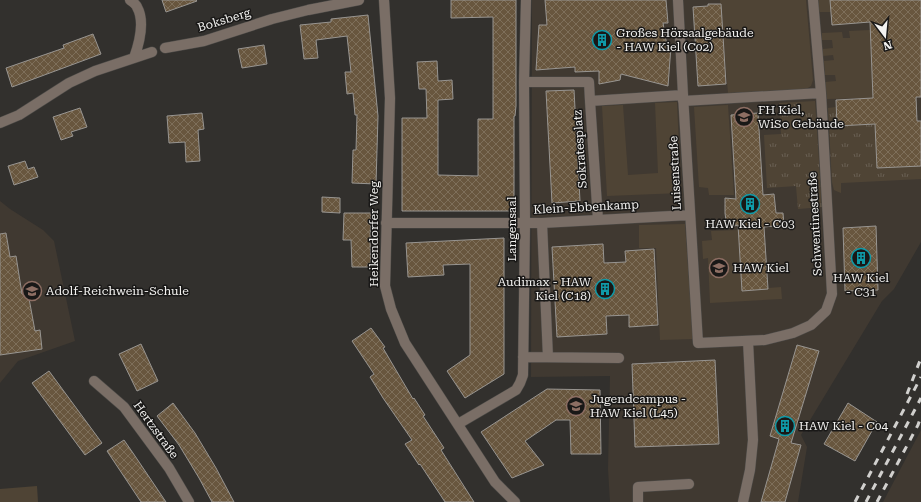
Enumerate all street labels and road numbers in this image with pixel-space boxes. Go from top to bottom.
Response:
street label: Boksberg [196,5,252,35]
street label: Sokratesplatz [570,109,590,189]
street label: Luisenstraße [666,135,684,210]
street label: Schwentinestraße [805,171,825,276]
street label: Heikendorfer Weg [367,181,381,287]
street label: Langensaal [505,196,519,261]
street label: Klein-Ebbenkamp [533,197,639,217]
street label: Hertzstraße [130,399,182,462]

